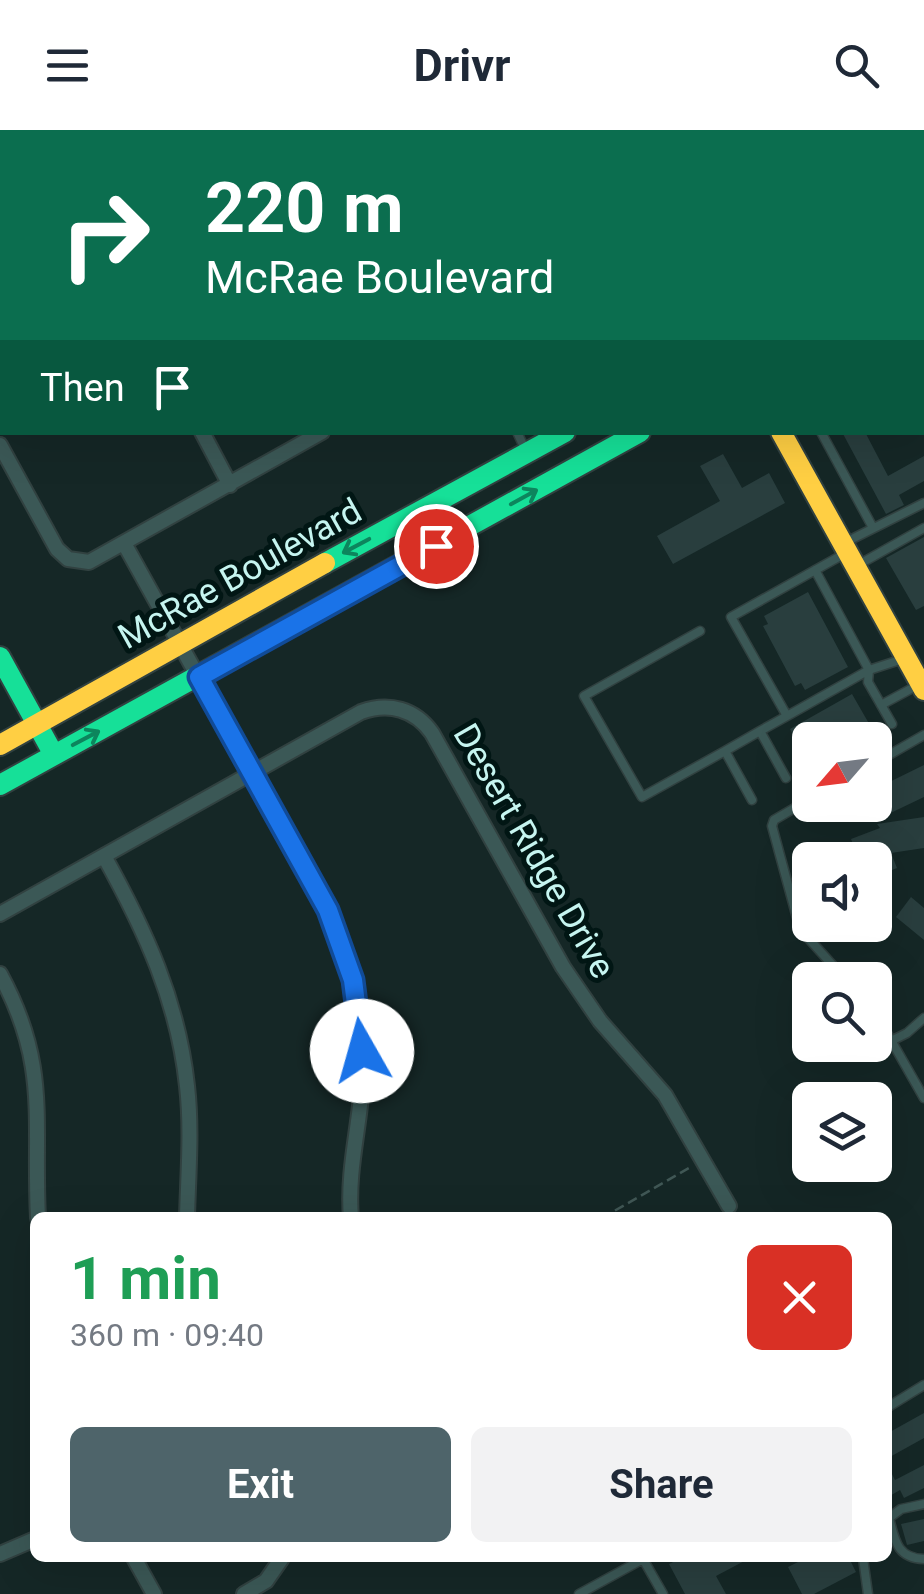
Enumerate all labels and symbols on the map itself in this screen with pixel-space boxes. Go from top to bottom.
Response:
one-way arrow [508,487,538,507]
street label: McRae Boulevard [111,490,369,658]
pin [394,504,479,589]
one-way arrow [342,536,371,556]
street label: Desert Ridge Drive [445,717,623,985]
north arrow [792,722,892,822]
one-way arrow [70,728,100,748]
position arrow [310,999,414,1103]

